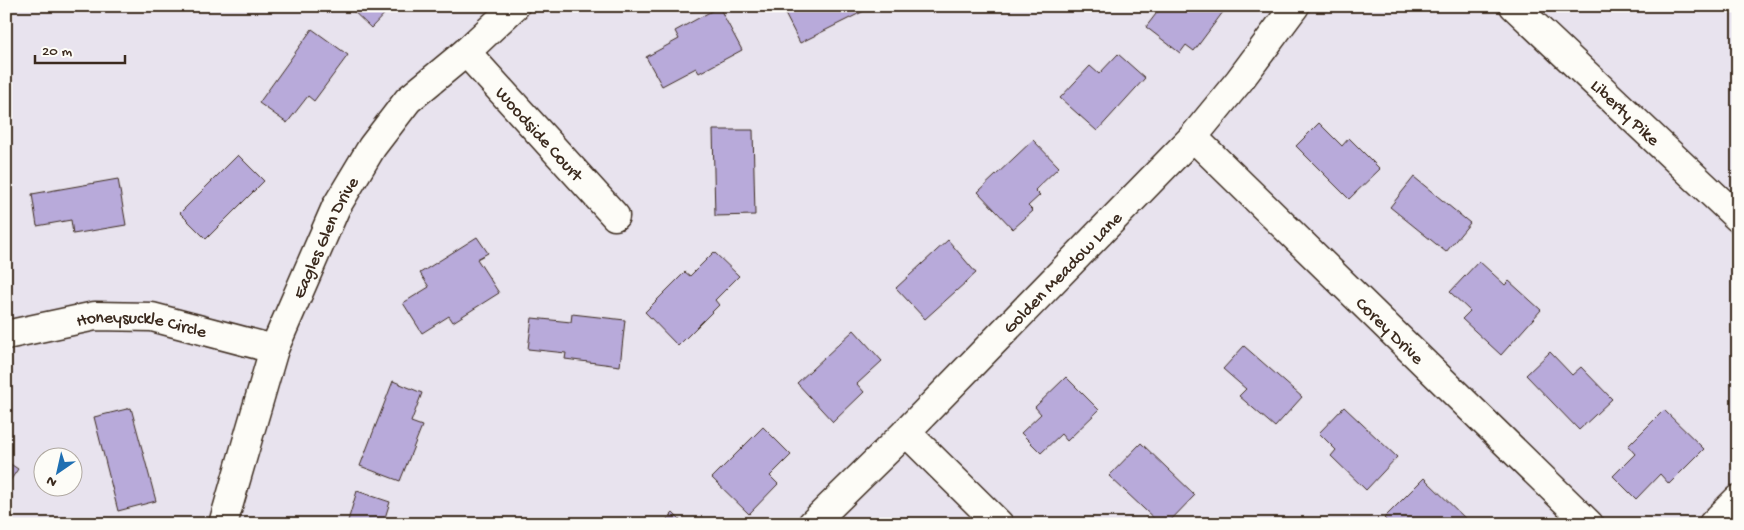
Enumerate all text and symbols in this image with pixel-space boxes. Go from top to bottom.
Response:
scale bar [35,32,125,64]
text: 20 m [42,43,72,61]
street label: Liberty Pike [1585,76,1664,152]
street label: Woodside Court [490,83,588,188]
street label: Eagles Glen Drive [289,173,365,302]
street label: Golden Meadow Lane [1000,208,1128,339]
street label: Corey Drive [1350,294,1428,370]
street label: Honeysuckle Circle [74,308,209,344]
north arrow [32,448,82,498]
text: N [44,471,61,490]

